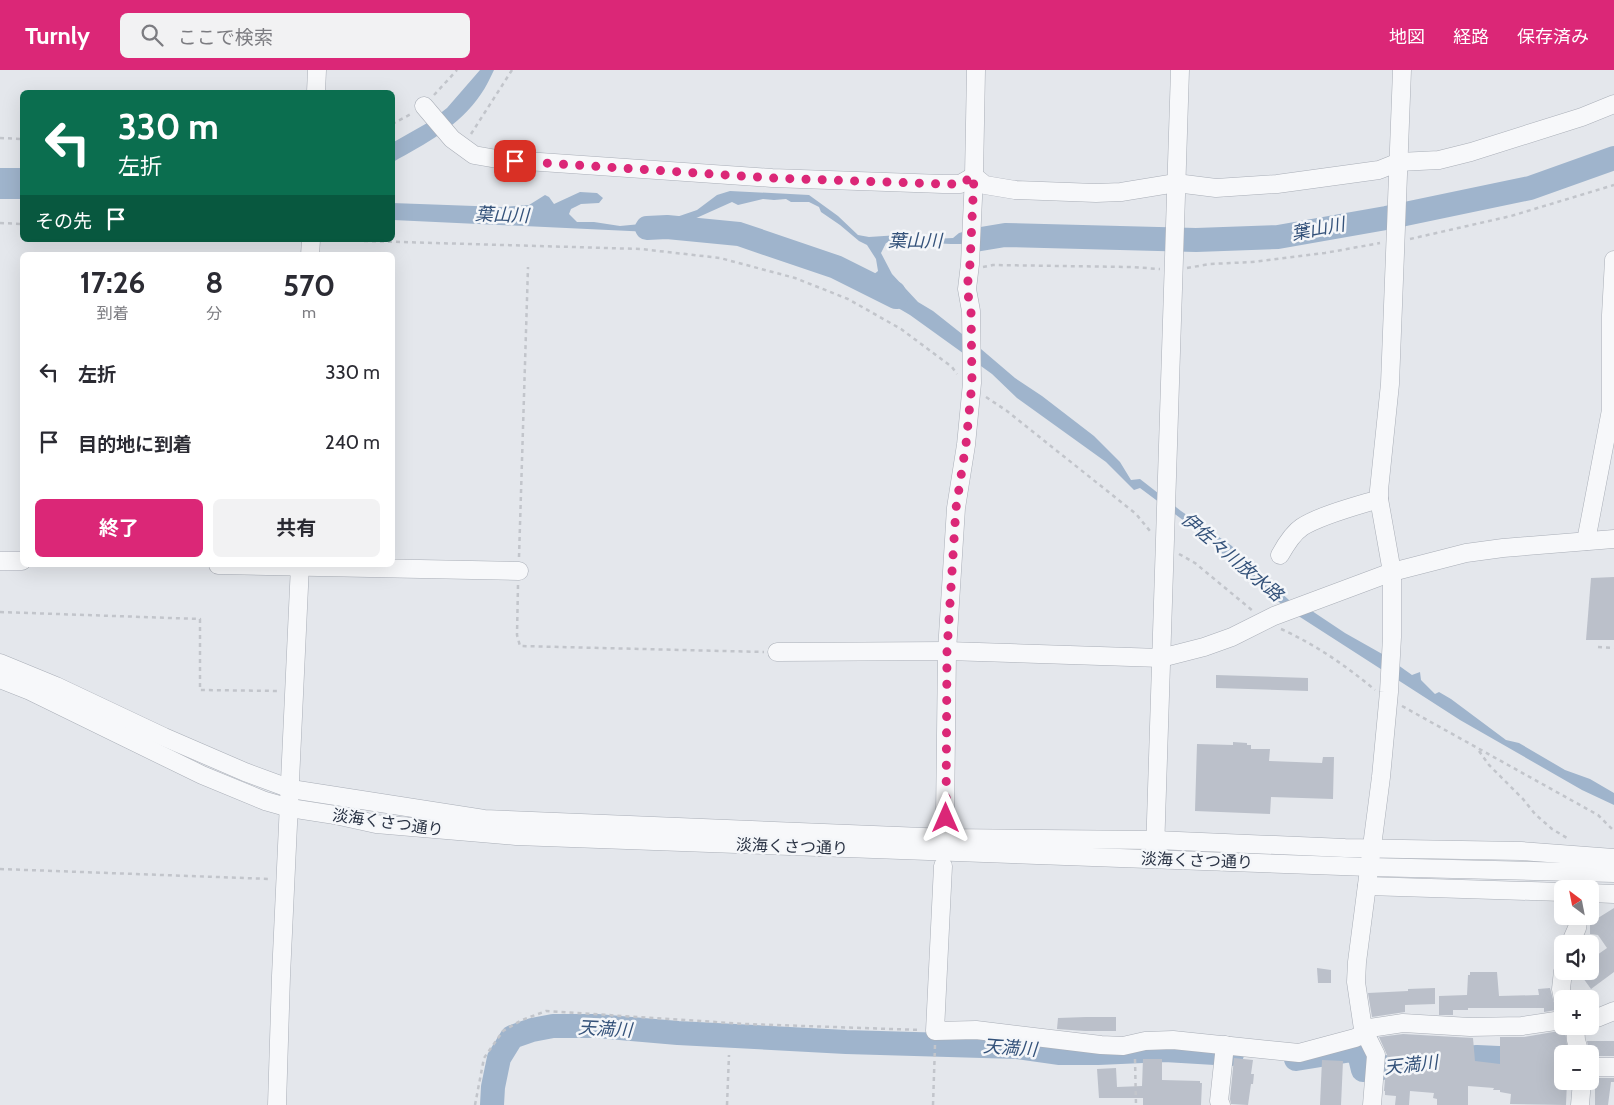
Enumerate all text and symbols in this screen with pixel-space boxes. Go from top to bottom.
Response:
search box [120,13,470,58]
text: Turnly [25,21,90,50]
icon: search [138,21,166,49]
text: ここで検索 [178,26,273,49]
text: 地図 [1389,26,1425,48]
text: 経路 [1453,26,1489,48]
text: 保存済み [1517,26,1589,48]
text: 330 m [118,105,219,148]
icon: left [35,110,100,175]
pin [494,140,536,182]
icon: arrive [501,147,529,175]
text: 左折 [118,153,162,180]
water label: 葉山川 [475,203,531,227]
icon: arrive [102,205,130,233]
text: その先 [35,210,92,233]
water label: 葉山川 [1289,213,1349,245]
water label: 葉山川 [888,230,944,252]
text: 17:26 [80,264,145,301]
text: 8 [205,264,223,301]
text: 570 [283,267,335,304]
text: m [302,303,316,322]
text: 到着 [97,304,129,323]
text: 分 [206,304,222,323]
icon: left [35,358,63,386]
text: 330 m [325,361,380,384]
text: 左折 [78,363,116,386]
icon: arrive [35,428,63,456]
text: 240 m [325,431,380,454]
text: 目的地に到着 [78,433,192,456]
button: 終了 [35,499,203,557]
button: 共有 [213,499,380,557]
water label: 伊佐々川放水路 [1177,508,1289,607]
position arrow [919,791,971,843]
street label: 淡海くさつ通り [331,805,445,840]
street label: 淡海くさつ通り [736,835,848,858]
street label: 淡海くさつ通り [1141,849,1253,872]
north arrow [1554,880,1599,925]
map controls [1554,880,1599,1090]
button: sound [1554,935,1599,980]
button: + [1554,990,1599,1035]
water label: 天満川 [577,1017,635,1042]
water label: 天満川 [982,1035,1040,1061]
button: − [1554,1045,1599,1090]
water label: 天満川 [1383,1051,1441,1079]

